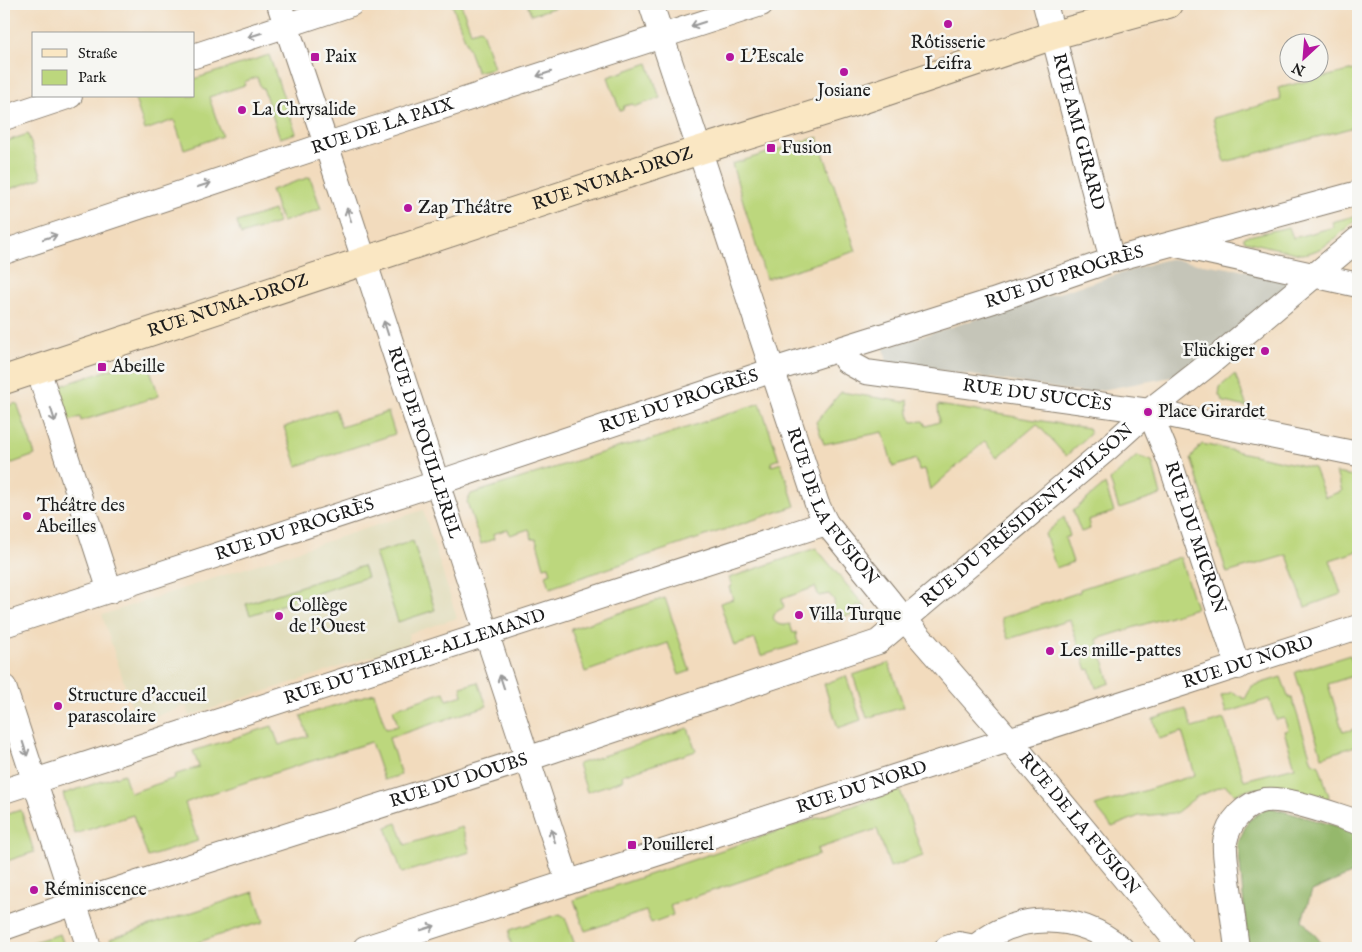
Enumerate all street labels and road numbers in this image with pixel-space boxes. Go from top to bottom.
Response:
street label: RUE AMI GIRARD [1047,51,1110,213]
street label: RUE DE LA PAIX [308,92,457,160]
street label: RUE NUMA-DROZ [529,141,696,216]
street label: RUE DU PROGRÈS [982,240,1146,314]
street label: RUE NUMA-DROZ [145,269,312,343]
street label: RUE DE POUILLEREL [382,344,466,542]
street label: RUE DU PROGRÈS [597,364,761,439]
street label: RUE DU SUCCÈS [961,374,1113,417]
street label: RUE DU PRÉSIDENT-WILSON [916,419,1139,613]
street label: RUE DE LA FUSION [781,425,884,590]
street label: RUE DU MICRON [1159,459,1231,617]
street label: RUE DU PROGRÈS [212,493,377,566]
street label: RUE DU TEMPLE-ALLEMAND [281,604,549,711]
street label: RUE DU NORD [1180,631,1316,694]
street label: RUE DU DOUBS [387,748,531,814]
street label: RUE DE LA FUSION [1014,748,1145,900]
street label: RUE DU NORD [793,756,930,819]

